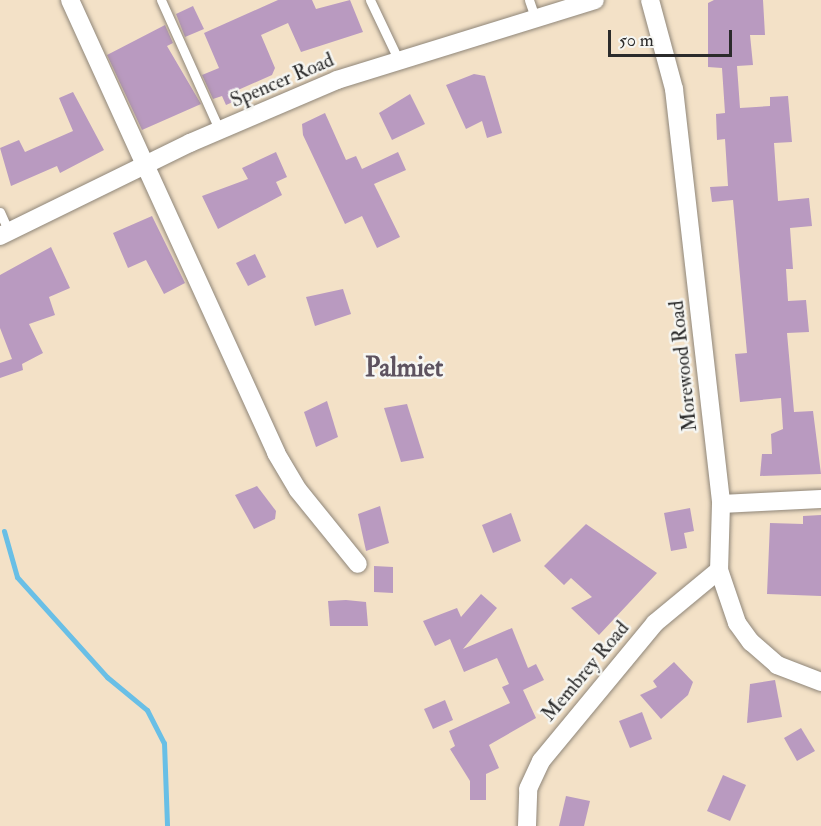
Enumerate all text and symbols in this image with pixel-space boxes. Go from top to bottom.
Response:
scale bar [611,18,736,56]
text: 50 m [619,29,654,52]
street label: Spencer Road [227,48,337,112]
street label: Morewood Road [664,299,702,433]
district label: Palmiet [365,353,443,385]
street label: Membrey Road [536,616,634,726]

